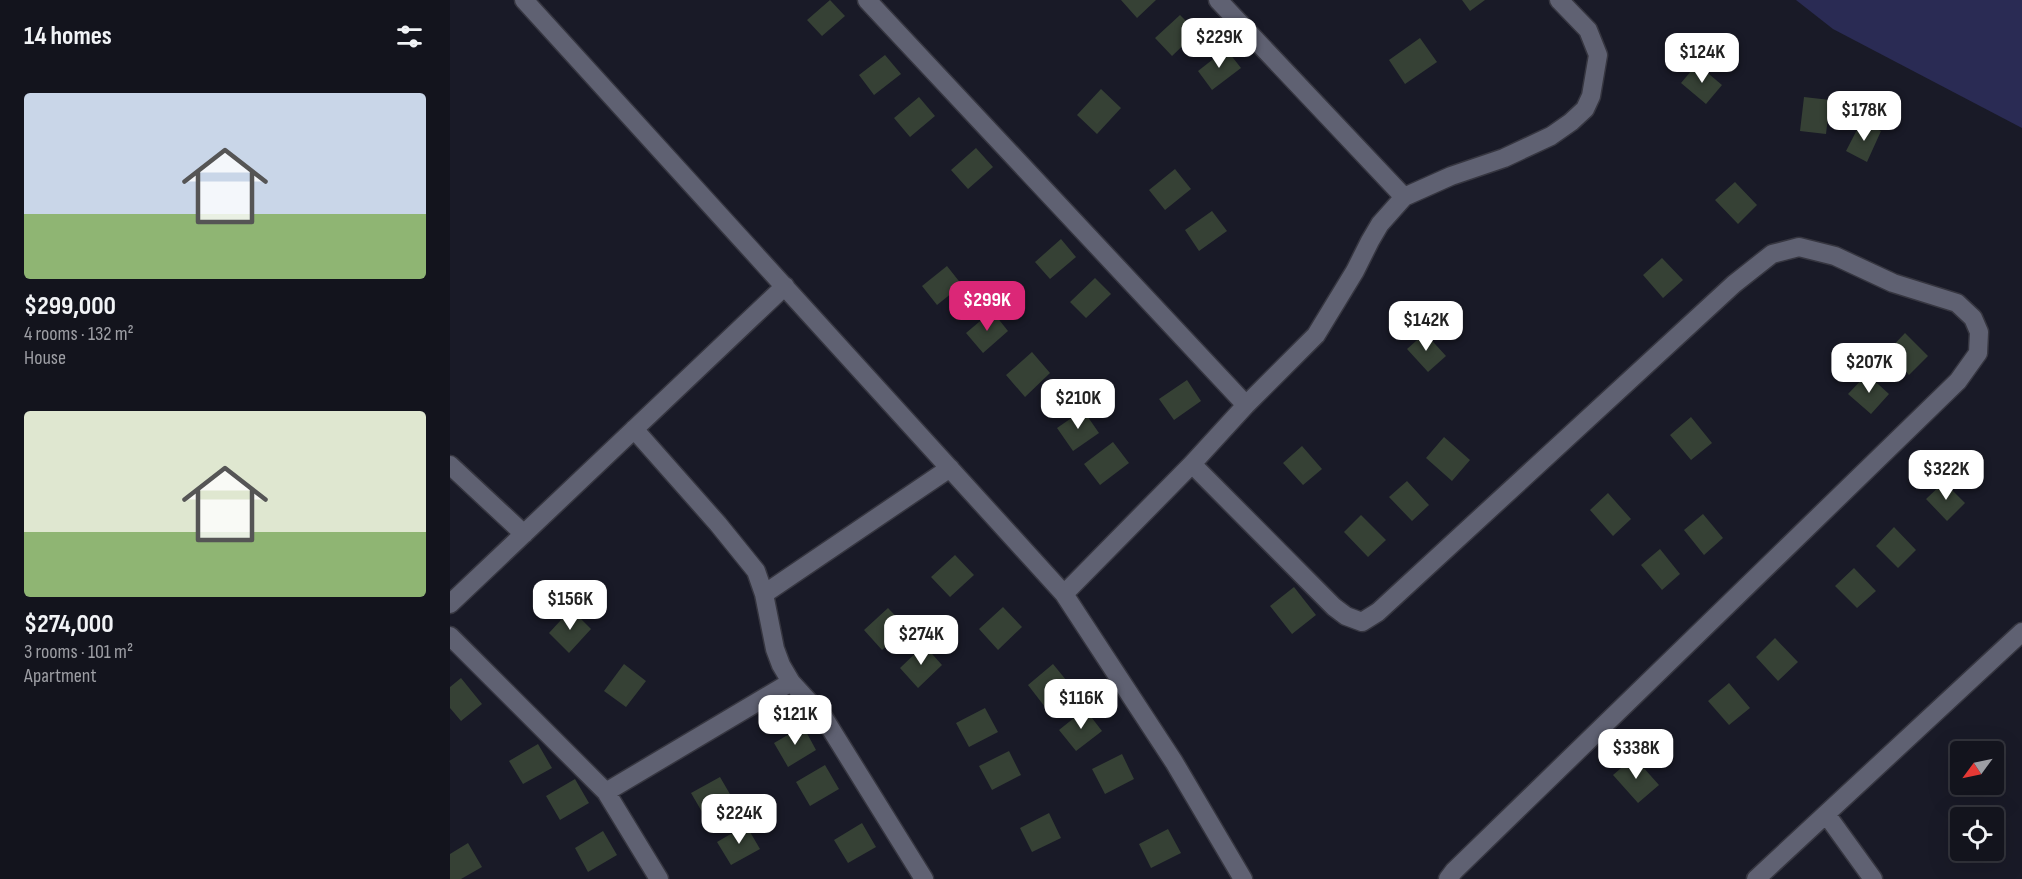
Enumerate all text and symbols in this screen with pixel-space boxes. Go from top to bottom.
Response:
pin: $229K [1177,18,1261,69]
icon: filters [393,20,426,53]
text: 14 homes [24,21,112,52]
text: $229K [1195,25,1243,49]
pin: $124K [1660,33,1744,84]
text: $124K [1679,40,1725,64]
pin: $178K [1822,91,1906,142]
text: $178K [1841,98,1887,122]
icon: home [171,132,279,240]
pin: $299K [945,281,1029,332]
text: $299K [963,288,1011,312]
text: $299,000 [24,291,116,322]
pin: $142K [1384,301,1468,352]
text: $142K [1403,308,1449,332]
text: 4 rooms · 132 m² [24,322,134,346]
pin: $207K [1827,343,1911,394]
text: House [24,346,66,370]
text: $207K [1845,350,1893,374]
pin: $210K [1036,379,1120,430]
text: $210K [1055,386,1101,410]
icon: home [171,450,279,558]
pin: $322K [1904,450,1988,501]
text: $322K [1923,457,1969,481]
pin: $156K [528,580,612,631]
text: $156K [547,587,593,611]
text: $274,000 [24,609,114,640]
pin: $274K [879,615,963,666]
text: $274K [898,622,944,646]
text: 3 rooms · 101 m² [24,640,133,664]
text: Apartment [24,664,97,688]
pin: $116K [1039,679,1123,730]
text: $116K [1058,686,1104,710]
pin: $121K [753,695,837,746]
text: $121K [773,702,818,726]
pin: $338K [1594,729,1678,780]
text: $338K [1612,736,1660,760]
north arrow [1950,741,2004,795]
map controls [1950,741,2004,861]
pin: $224K [697,794,781,845]
text: $224K [716,801,762,825]
button: locate [1950,807,2004,861]

